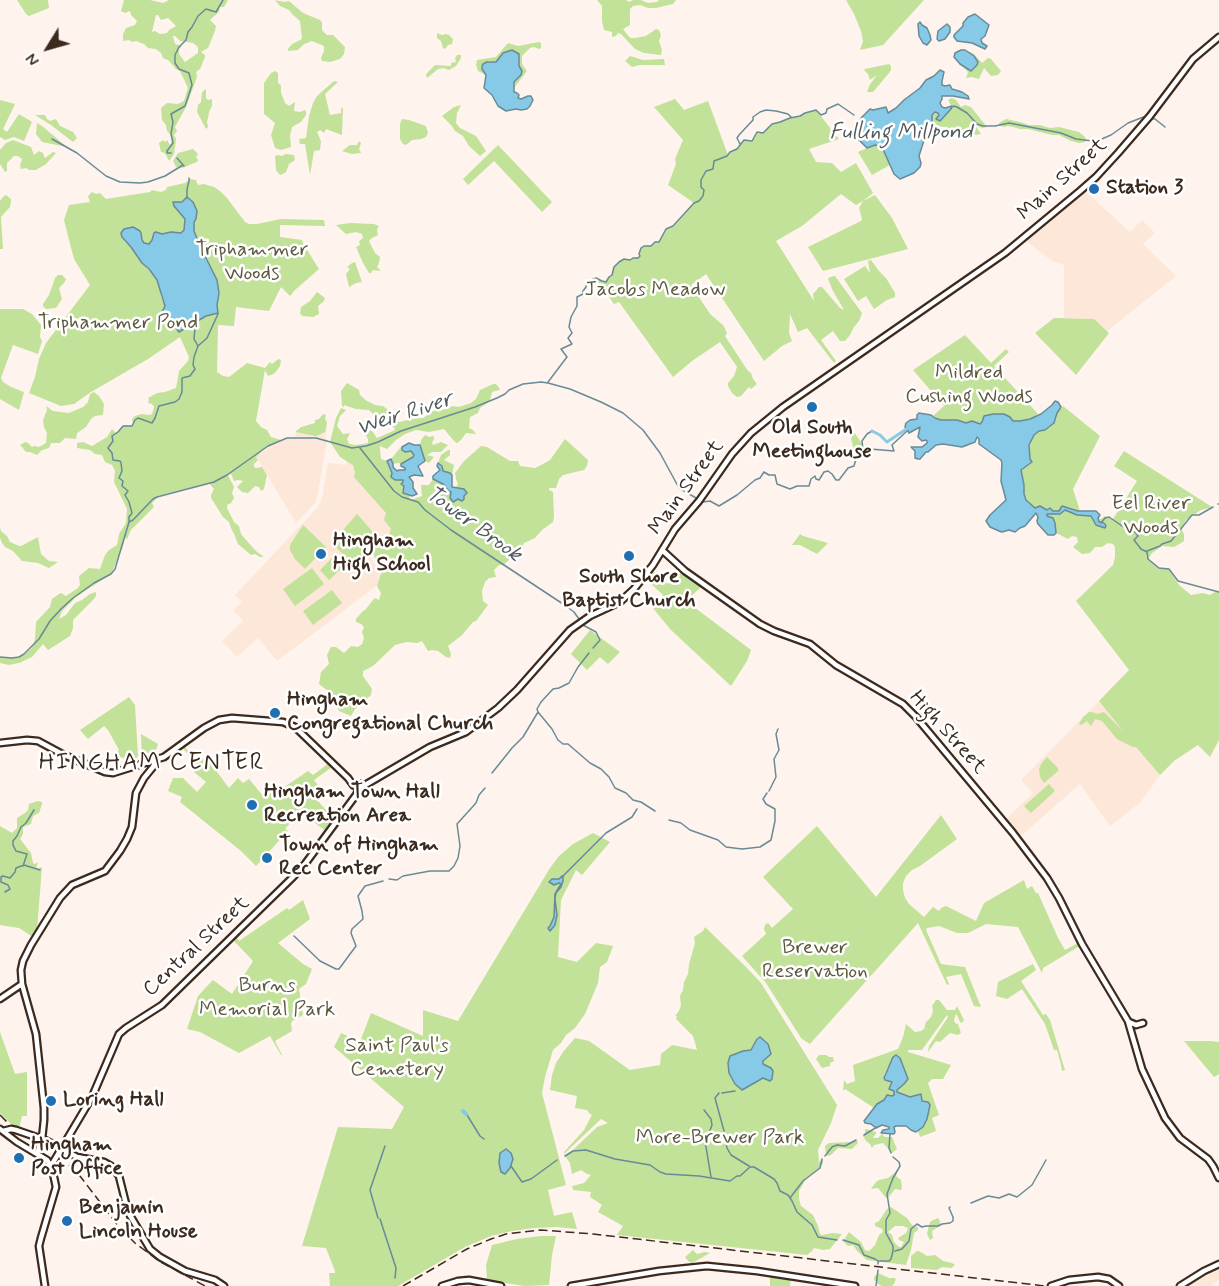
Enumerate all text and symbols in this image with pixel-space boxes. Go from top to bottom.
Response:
north arrow [18,18,78,78]
text: N [22,49,45,70]
water label: Fulling Millpond [830,120,972,146]
street label: Main Street [1013,133,1113,227]
place label: Station 3 [1106,176,1183,202]
marker: Station 3 [1087,182,1101,196]
park label: Triphammer Woods [196,238,308,288]
park label: Jacobs Meadow [584,278,726,304]
park label: Triphammer Pond [38,311,198,337]
park label: Mildred Cushing Woods [905,361,1033,411]
water label: Weir River [354,387,456,443]
marker: Old South Meetinghouse [805,400,819,414]
place label: Old South Meetinghouse [752,416,872,466]
street label: Main Street [644,435,730,541]
water label: Tower Brook [420,481,526,569]
park label: Eel River Woods [1111,492,1191,542]
place label: Hingham High School [333,529,431,579]
marker: Hingham High School [314,547,328,561]
marker: South Shore Baptist Church [622,549,636,563]
place label: South Shore Baptist Church [562,565,696,615]
street label: High Street [903,686,991,780]
place label: Hingham Congregational Church [287,688,493,738]
marker: Hingham Congregational Church [268,706,282,720]
district label: HINGHAM CENTER [34,750,270,778]
place label: Hingham Town Hall Recreation Area [264,780,440,830]
marker: Hingham Town Hall Recreation Area [245,798,259,812]
place label: Town of Hingham Rec Center [279,833,439,883]
marker: Town of Hingham Rec Center [260,851,274,865]
street label: Central Street [139,891,255,1003]
park label: Brewer Reservation [762,936,868,986]
park label: Burns Memorial Park [199,974,335,1024]
park label: Saint Paul's Cemetery [345,1034,449,1084]
place label: Loring Hall [63,1088,164,1114]
marker: Loring Hall [44,1094,58,1108]
park label: More-Brewer Park [636,1126,804,1152]
place label: Hingham Post Office [31,1133,123,1183]
marker: Hingham Post Office [12,1151,26,1165]
place label: Benjamin Lincoln House [79,1196,198,1246]
marker: Benjamin Lincoln House [60,1214,74,1228]

